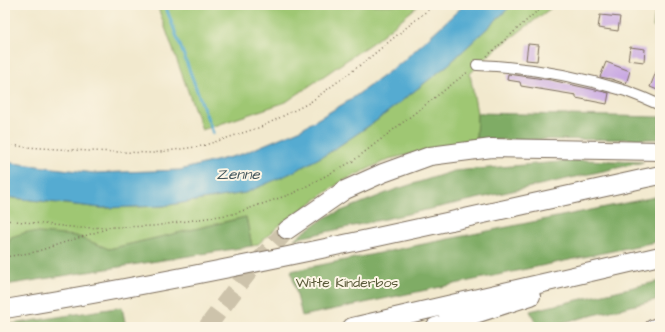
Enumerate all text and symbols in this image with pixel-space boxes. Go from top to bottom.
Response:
water label: Zenne [217,164,260,185]
park label: Witte Kinderbos [296,273,398,293]

